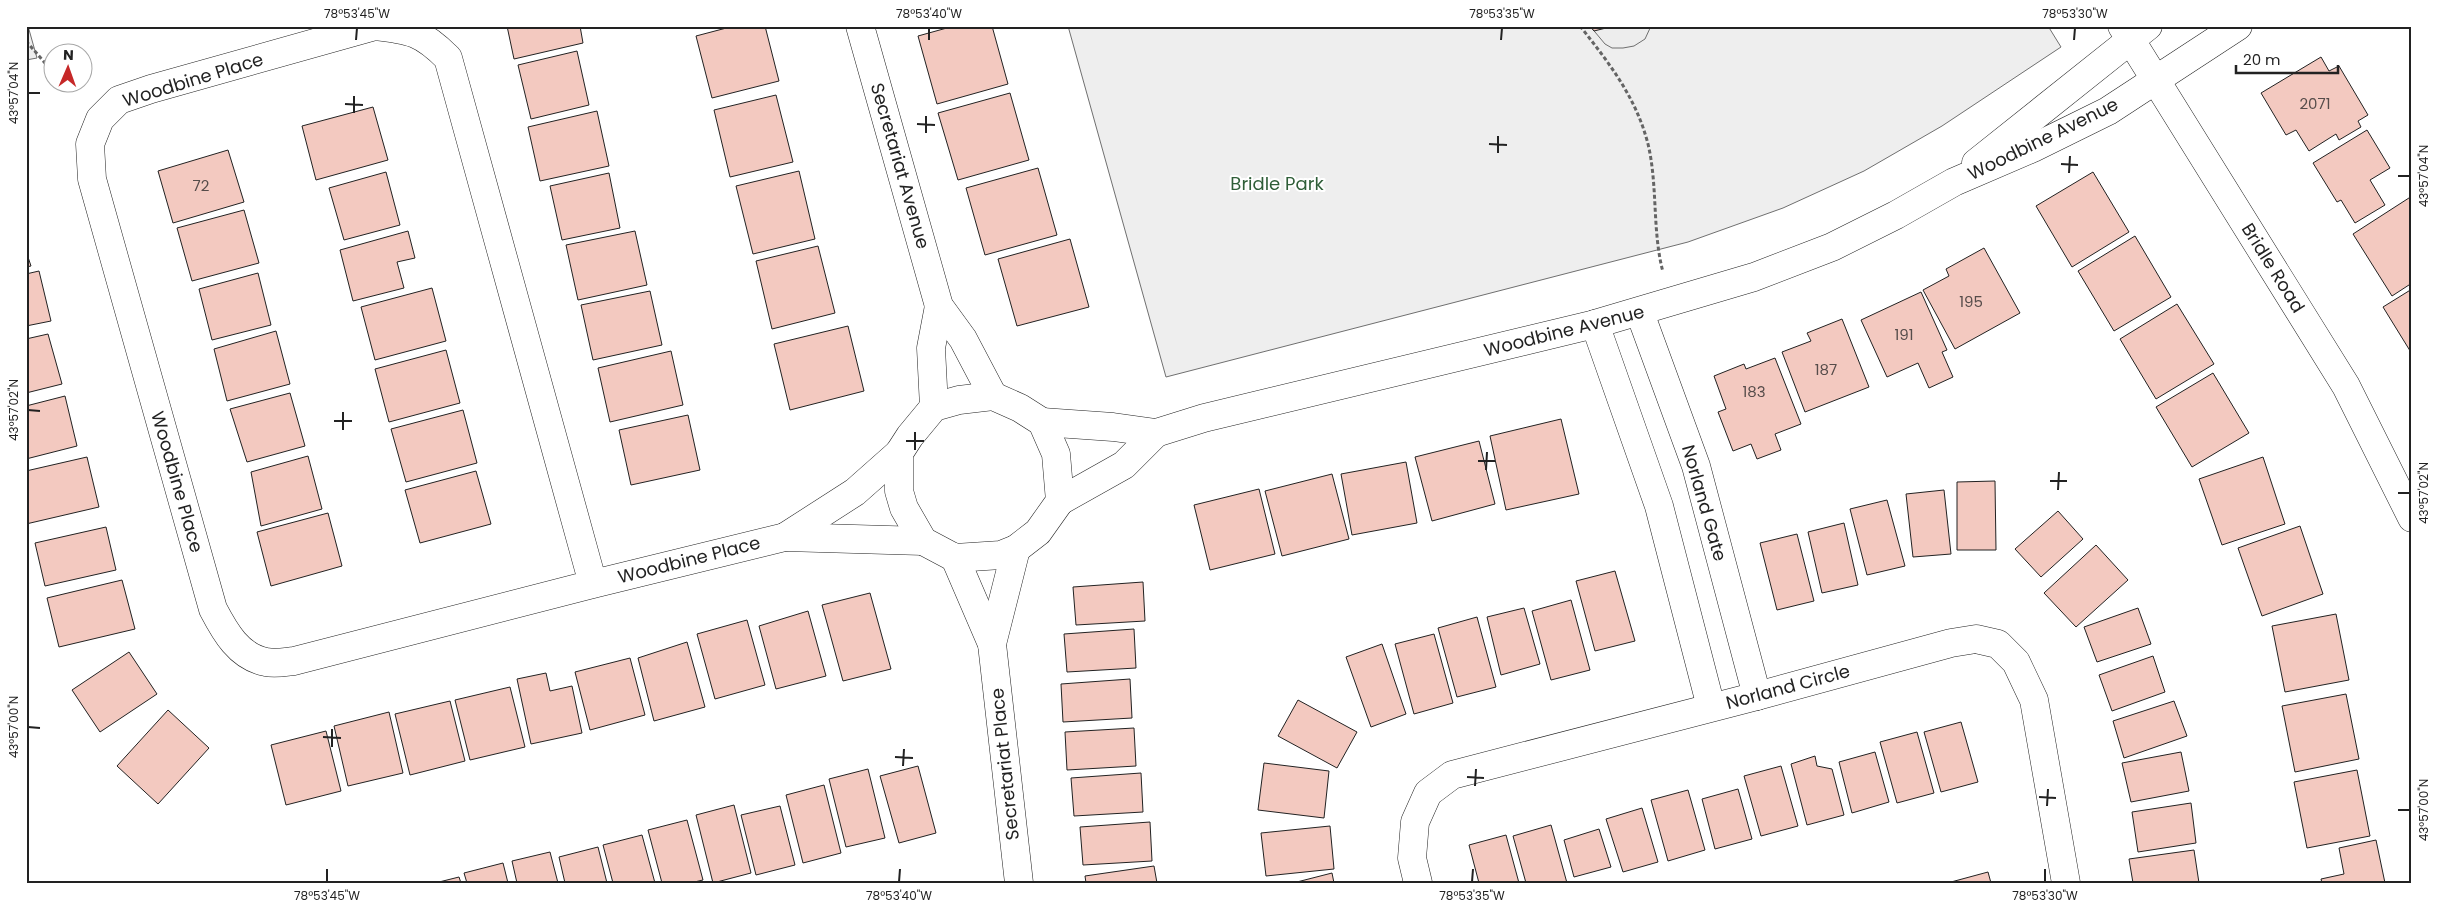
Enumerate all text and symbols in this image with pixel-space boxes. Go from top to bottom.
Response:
text: 78°53'45"W [324,5,390,22]
text: 78°53'40"W [896,5,962,22]
text: 78°53'35"W [1469,5,1535,22]
text: 78°53'30"W [2042,5,2108,22]
north arrow [42,42,92,92]
scale bar [2236,42,2338,74]
text: N [63,45,74,65]
street label: Woodbine Place [119,46,266,113]
text: 20 m [2243,49,2281,70]
text: 43°57'04"N [5,62,22,124]
street label: Secretariat Avenue [865,80,936,252]
street label: Woodbine Avenue [1963,91,2122,186]
house number: 2071 [2299,93,2331,114]
text: 43°57'04"N [2415,145,2432,207]
park label: Bridle Park [1230,171,1324,196]
house number: 72 [193,175,209,196]
street label: Bridle Road [2236,218,2311,317]
house number: 195 [1959,291,1983,312]
street label: Woodbine Avenue [1481,298,1647,363]
house number: 191 [1894,324,1914,345]
house number: 187 [1815,359,1837,380]
text: 43°57'02"N [5,379,22,441]
house number: 183 [1742,381,1766,402]
street label: Woodbine Place [145,408,210,555]
street label: Norland Gate [1676,442,1733,564]
text: 43°57'02"N [2415,462,2432,524]
street label: Woodbine Place [615,530,763,589]
street label: Norland Circle [1723,658,1853,715]
street label: Secretariat Place [984,687,1025,841]
text: 43°57'00"N [5,696,22,758]
text: 43°57'00"N [2415,779,2432,841]
text: 78°53'45"W [294,887,360,904]
text: 78°53'40"W [866,887,932,904]
text: 78°53'35"W [1439,887,1505,904]
text: 78°53'30"W [2012,887,2078,904]

